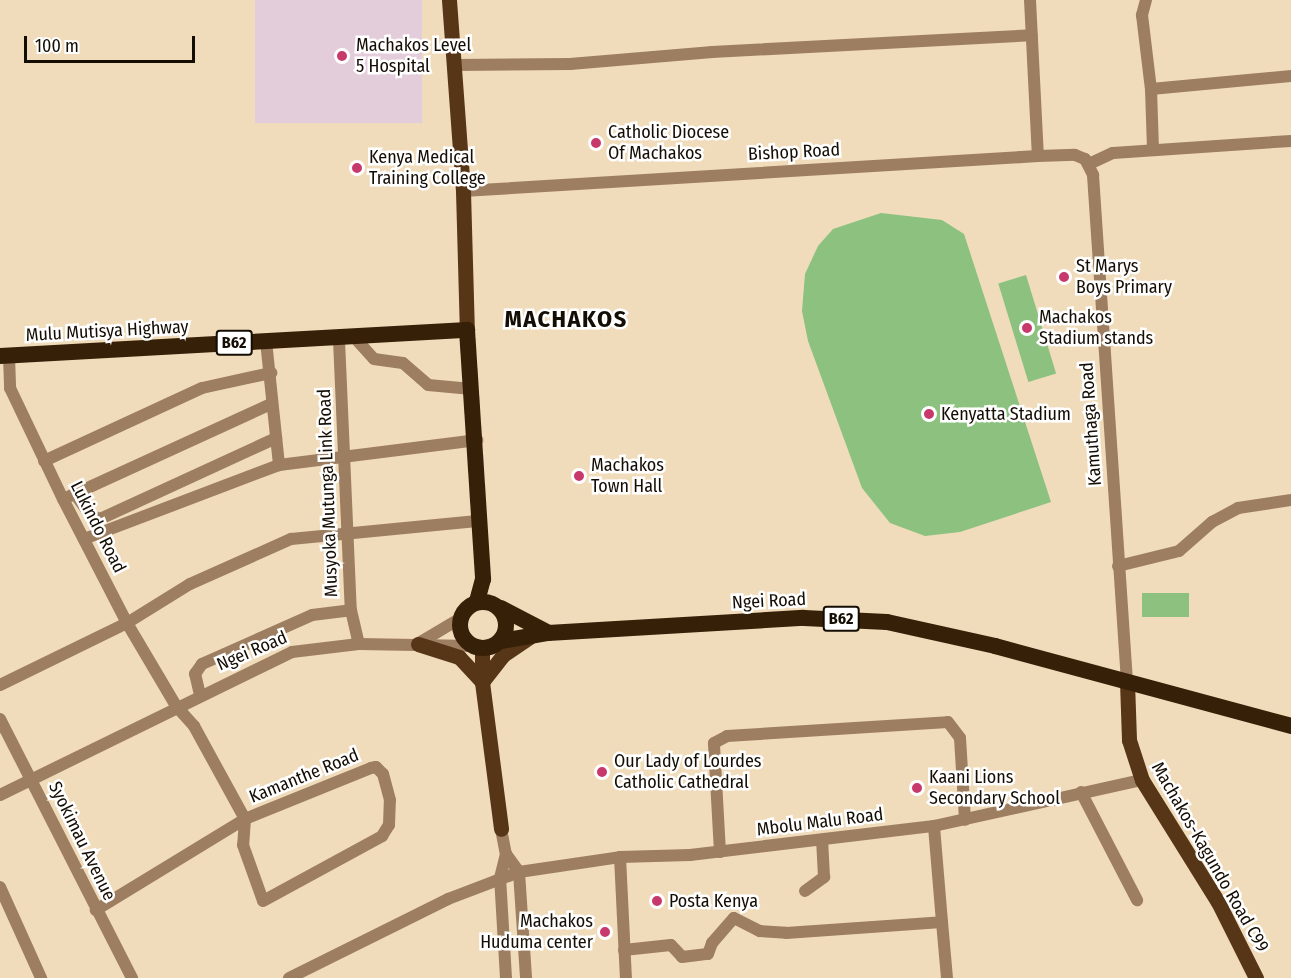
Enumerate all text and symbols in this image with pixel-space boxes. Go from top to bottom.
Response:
scale bar [27,24,198,62]
text: 100 m [35,35,79,57]
place label: Machakos Level 5 Hospital [356,35,471,78]
marker: Machakos Level 5 Hospital [333,47,351,65]
place label: Catholic Diocese Of Machakos [608,122,729,164]
marker: Catholic Diocese Of Machakos [589,136,603,150]
street label: Bishop Road [747,139,841,165]
place label: Kenya Medical Training College [369,147,486,190]
marker: Kenya Medical Training College [350,161,364,175]
place label: St Marys Boys Primary [1076,256,1172,298]
marker: St Marys Boys Primary [1057,270,1071,284]
district label: MACHAKOS [504,306,628,334]
place label: Machakos Stadium stands [1039,307,1153,350]
street label: Mulu Mutisya Highway [25,316,189,346]
marker: Machakos Stadium stands [1020,321,1034,335]
road number: B62 [214,330,254,356]
street label: Kamuthaga Road [1076,361,1106,487]
street label: Musyoka Mutunga Link Road [314,389,342,597]
place label: Kenyatta Stadium [941,403,1071,425]
marker: Kenyatta Stadium [922,407,936,421]
place label: Machakos Town Hall [591,455,664,498]
marker: Machakos Town Hall [572,469,586,483]
street label: Lukindo Road [66,477,130,577]
street label: Ngei Road [731,588,807,614]
road number: B62 [822,606,860,632]
street label: Ngei Road [214,627,290,675]
street label: Kamanthe Road [246,744,362,808]
place label: Our Lady of Lourdes Catholic Cathedral [614,751,761,794]
street label: Machakos-Kagundo Road C99 [1147,758,1273,956]
marker: Our Lady of Lourdes Catholic Cathedral [595,765,609,779]
place label: Kaani Lions Secondary School [929,767,1060,810]
street label: Syokimau Avenue [44,778,120,904]
marker: Kaani Lions Secondary School [910,781,924,795]
street label: Mbolu Malu Road [755,804,885,840]
place label: Posta Kenya [669,890,758,912]
marker: Posta Kenya [650,894,664,908]
place label: Machakos Huduma center [480,911,593,954]
marker: Machakos Huduma center [598,925,612,939]

